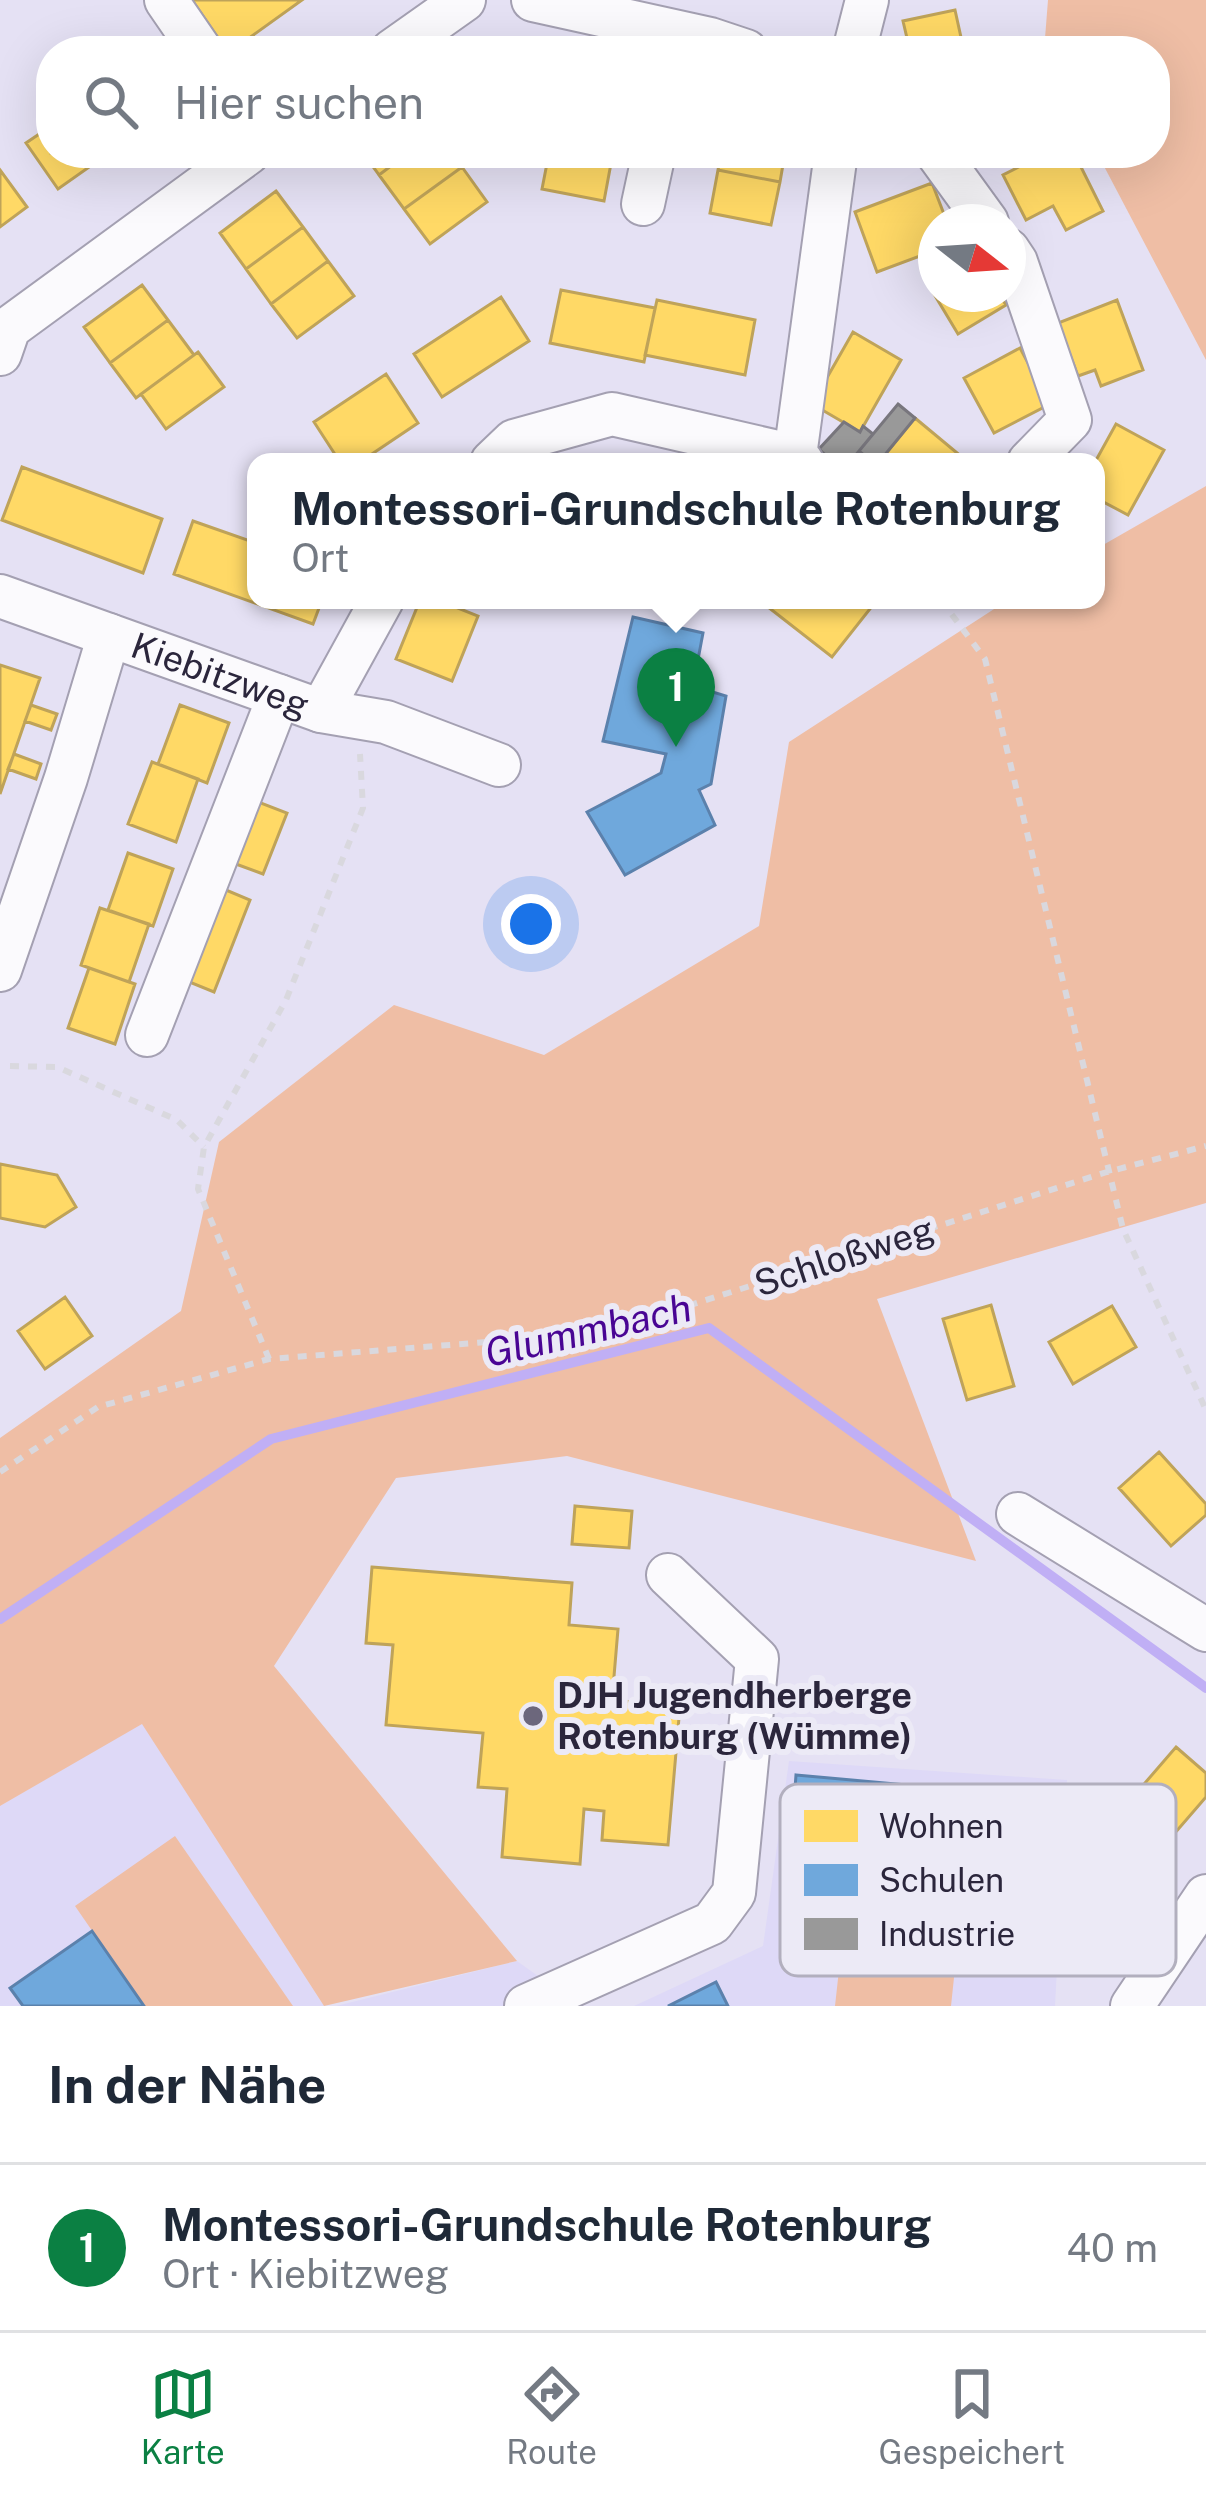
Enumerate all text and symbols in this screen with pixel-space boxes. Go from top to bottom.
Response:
search box [36,36,1170,168]
icon: search [78,69,144,135]
text: Hier suchen [174,76,424,129]
north arrow [918,204,1026,312]
popup [247,453,1105,609]
text: Montessori-Grundschule Rotenburg [291,482,1061,535]
text: Ort [291,535,350,581]
street label: Kiebitzweg [126,624,315,726]
pin: 1 [637,648,715,747]
your location [501,894,561,954]
street label: Schloßweg [749,1207,939,1305]
water label: Glummbach [480,1284,696,1376]
place label: DJH Jugendherberge Rotenburg (Wümme) [557,1674,912,1757]
marker: DJH Jugendherberge Rotenburg (Wümme) [520,1703,546,1729]
legend [780,1784,1176,1976]
text: Wohnen [879,1807,1003,1845]
text: Schulen [879,1861,1004,1899]
text: Industrie [879,1915,1015,1953]
text: In der Nähe [48,2055,326,2114]
text: Montessori-Grundschule Rotenburg [162,2198,931,2251]
text: 1 [79,2225,95,2271]
text: 40 m [1066,2225,1158,2271]
text: Ort · Kiebitzweg [162,2251,449,2297]
tab: Karte [141,2361,225,2471]
tab: Route [506,2361,597,2471]
tab: Gespeichert [879,2361,1065,2471]

